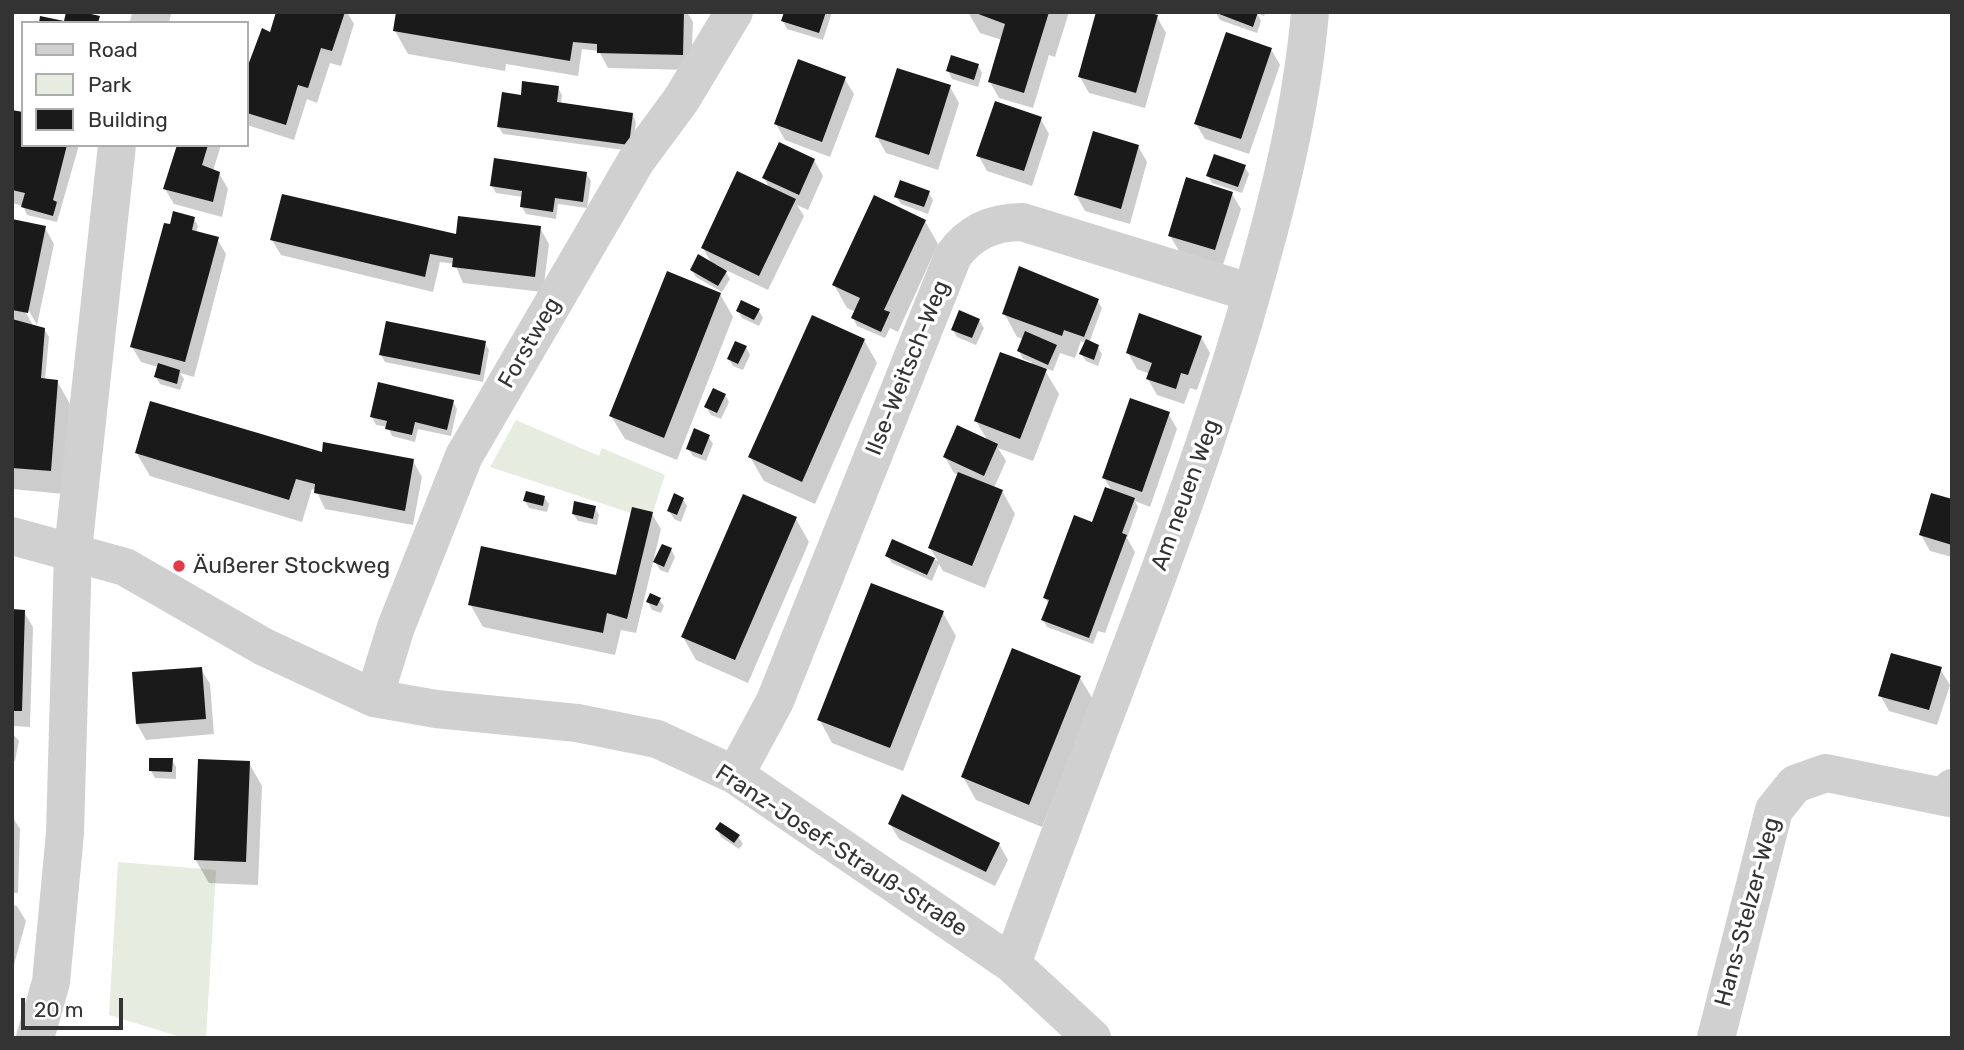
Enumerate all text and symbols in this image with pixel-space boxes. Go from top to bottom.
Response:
legend [21,21,248,147]
text: Road [88,37,138,62]
text: Park [88,72,132,97]
text: Building [88,107,168,132]
street label: Ilse-Weitsch-Weg [860,276,956,460]
street label: Forstweg [493,293,567,393]
street label: Am neuen Weg [1146,415,1226,575]
place label: Äußerer Stockweg [193,552,390,580]
marker: Äußerer Stockweg [171,558,187,574]
street label: Franz-Josef-Strauß-Straße [710,759,972,943]
street label: Hans-Stelzer-Weg [1709,814,1787,1010]
scale bar [24,984,126,1028]
text: 20 m [34,997,83,1022]

